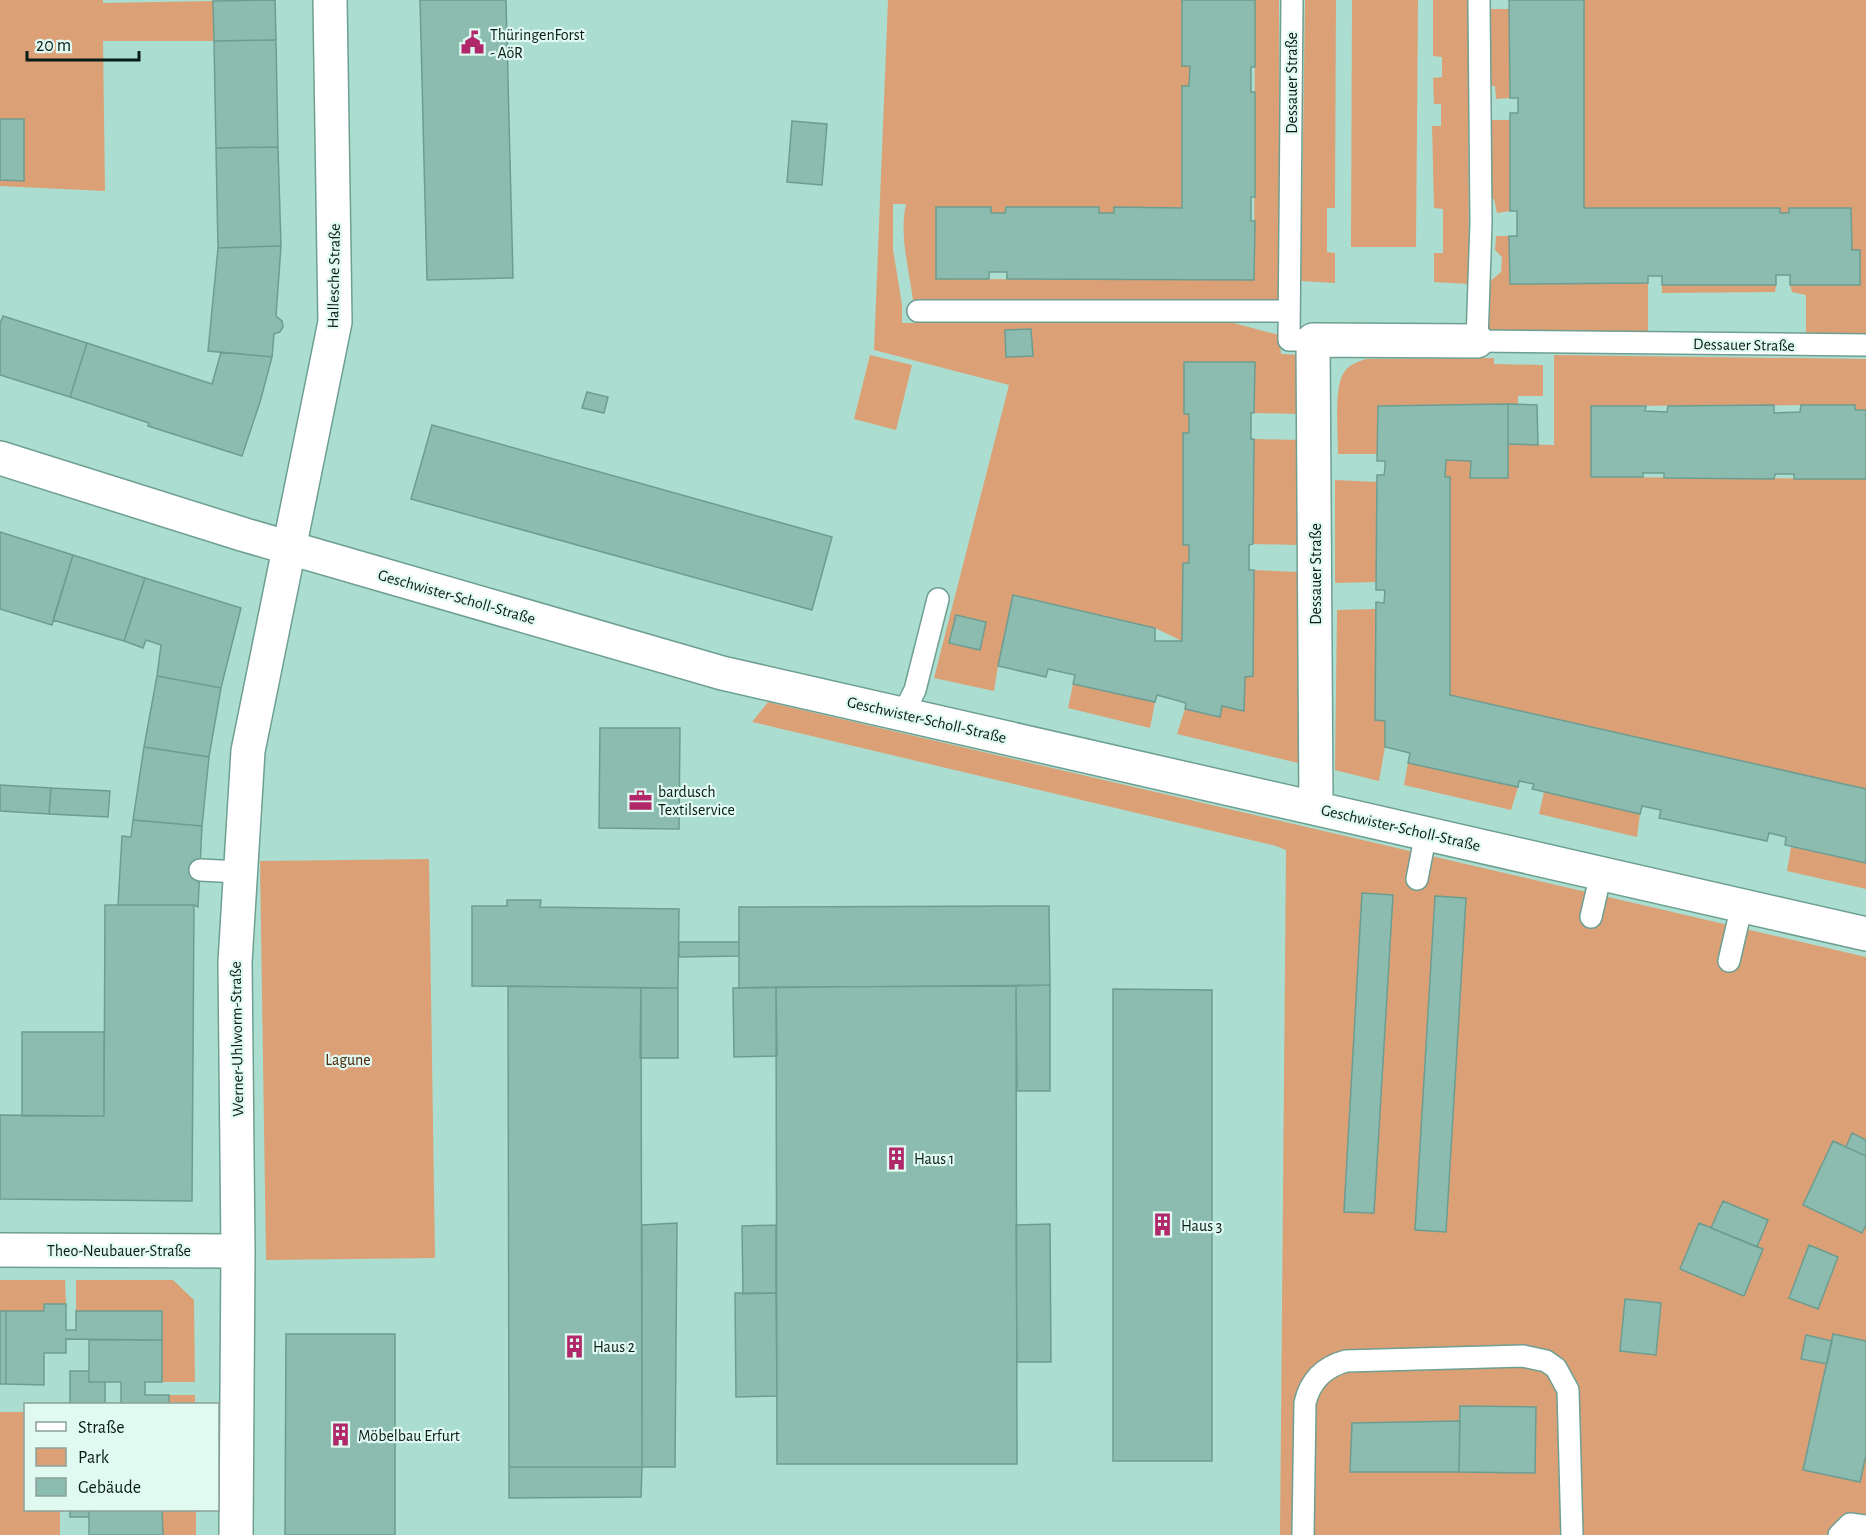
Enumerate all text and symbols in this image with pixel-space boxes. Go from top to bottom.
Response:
scale bar [27,24,140,62]
place label: ThüringenForst - AöR [490,27,585,61]
public building icon: ThüringenForst - AöR [459,30,485,56]
street label: Dessauer Straße [1284,32,1300,134]
text: 20 m [36,37,71,55]
street label: Hallesche Straße [325,223,343,329]
street label: Dessauer Straße [1693,336,1795,354]
street label: Dessauer Straße [1308,523,1324,625]
street label: Geschwister-Scholl-Straße [376,567,537,627]
street label: Geschwister-Scholl-Straße [846,694,1008,746]
place label: bardusch Textilservice [658,784,735,818]
office icon: bardusch Textilservice [627,787,653,813]
street label: Geschwister-Scholl-Straße [1320,802,1482,854]
street label: Werner-Uhlworm-Straße [228,961,246,1117]
park label: Lagune [325,1052,371,1068]
building icon: Haus 1 [883,1145,909,1171]
place label: Haus 1 [914,1151,954,1167]
building icon: Haus 3 [1150,1212,1176,1238]
place label: Haus 3 [1181,1218,1222,1234]
street label: Theo-Neubauer-Straße [47,1243,191,1259]
building icon: Haus 2 [562,1333,588,1359]
place label: Haus 2 [593,1339,635,1355]
legend [24,1403,219,1511]
text: Straße [78,1419,124,1437]
building icon: Möbelbau Erfurt [327,1422,353,1448]
place label: Möbelbau Erfurt [358,1428,460,1444]
text: Park [78,1449,110,1467]
text: Gebäude [78,1479,141,1497]

